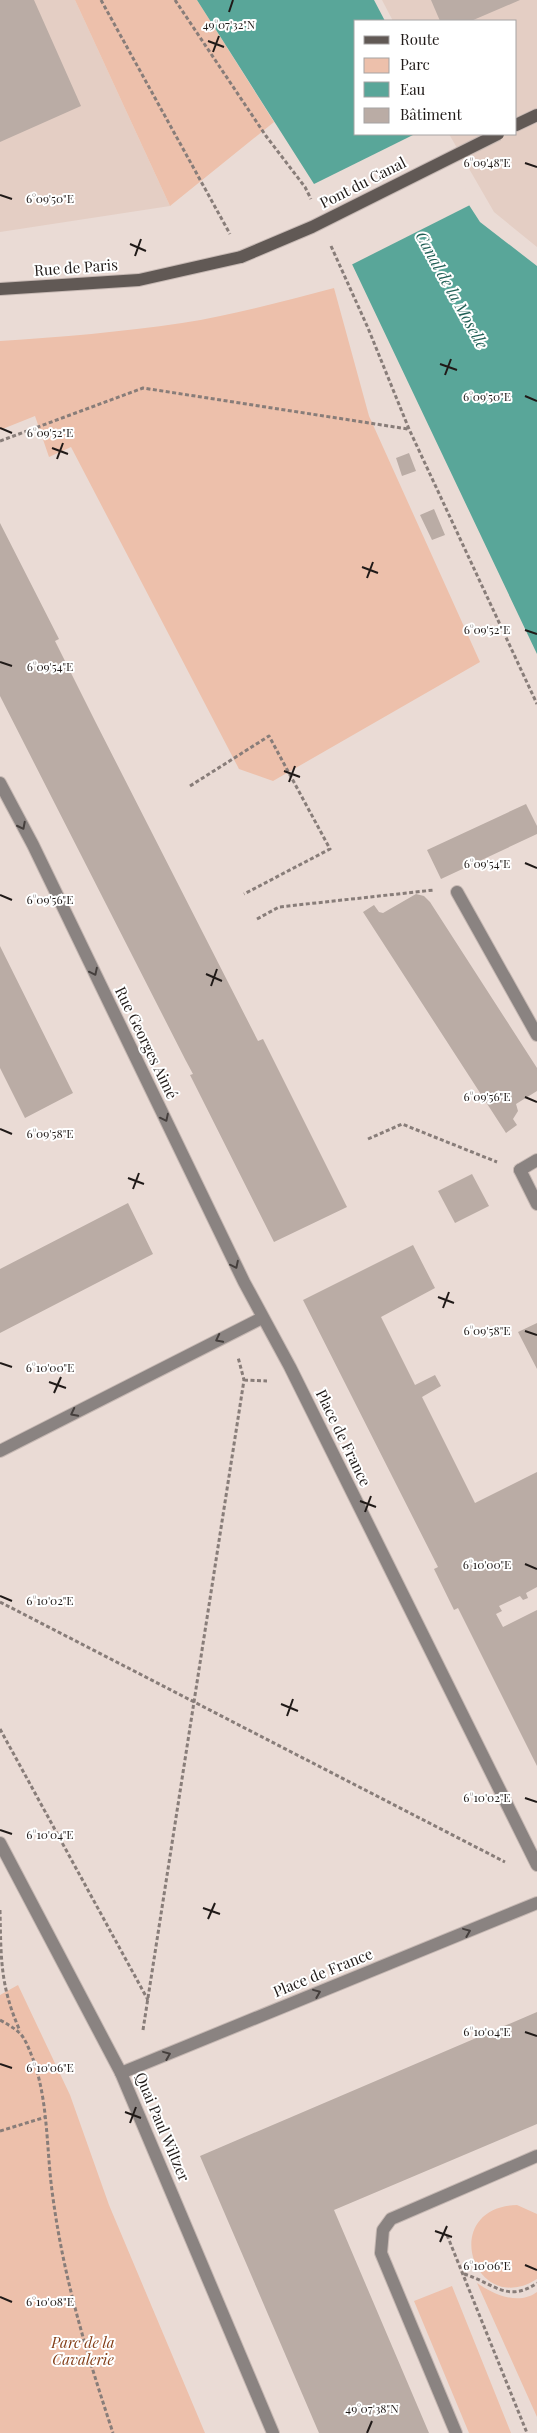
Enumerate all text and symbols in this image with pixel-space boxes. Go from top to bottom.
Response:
text: 49°07'32"N [203,16,256,32]
legend [354,20,517,135]
text: Route [400,29,440,49]
text: Parc [400,54,430,74]
text: Eau [400,79,426,99]
text: Bâtiment [400,104,462,124]
street label: Pont du Canal [316,152,409,212]
text: 6°09'48"E [463,154,511,170]
text: 6°09'50"E [26,190,74,206]
water label: Canal de la Moselle [411,227,493,352]
street label: Rue de Paris [33,254,118,280]
text: 6°09'50"E [463,388,511,404]
text: 6°09'52"E [27,424,73,440]
text: 6°09'52"E [464,621,510,637]
text: 6°09'54"E [27,658,73,674]
one-way arrow [16,821,26,830]
text: 6°09'54"E [464,855,510,871]
text: 6°09'56"E [27,891,73,907]
one-way arrow [88,967,98,976]
street label: Rue Georges Aimé [111,983,183,1102]
text: 6°09'56"E [464,1088,510,1104]
one-way arrow [158,1113,168,1122]
text: 6°09'58"E [26,1125,74,1141]
one-way arrow [229,1260,240,1269]
text: 6°09'58"E [463,1322,511,1338]
one-way arrow [215,1333,224,1343]
text: 6°10'00"E [26,1359,74,1375]
street label: Place de France [312,1386,376,1489]
one-way arrow [70,1407,79,1417]
text: 6°10'00"E [463,1556,511,1572]
text: 6°10'02"E [26,1592,74,1608]
text: 6°10'02"E [463,1789,511,1805]
text: 6°10'04"E [26,1826,74,1842]
one-way arrow [463,1927,471,1937]
street label: Place de France [270,1943,375,2001]
one-way arrow [312,1989,321,2000]
text: 6°10'04"E [463,2023,511,2039]
one-way arrow [162,2050,170,2060]
text: 6°10'06"E [26,2059,74,2075]
street label: Quai Paul Wiltzer [131,2069,195,2184]
text: 6°10'06"E [463,2257,511,2273]
text: 6°10'08"E [26,2293,74,2309]
park label: Parc de la Cavalerie [50,2332,115,2369]
text: 49°07'38"N [345,2400,399,2416]

